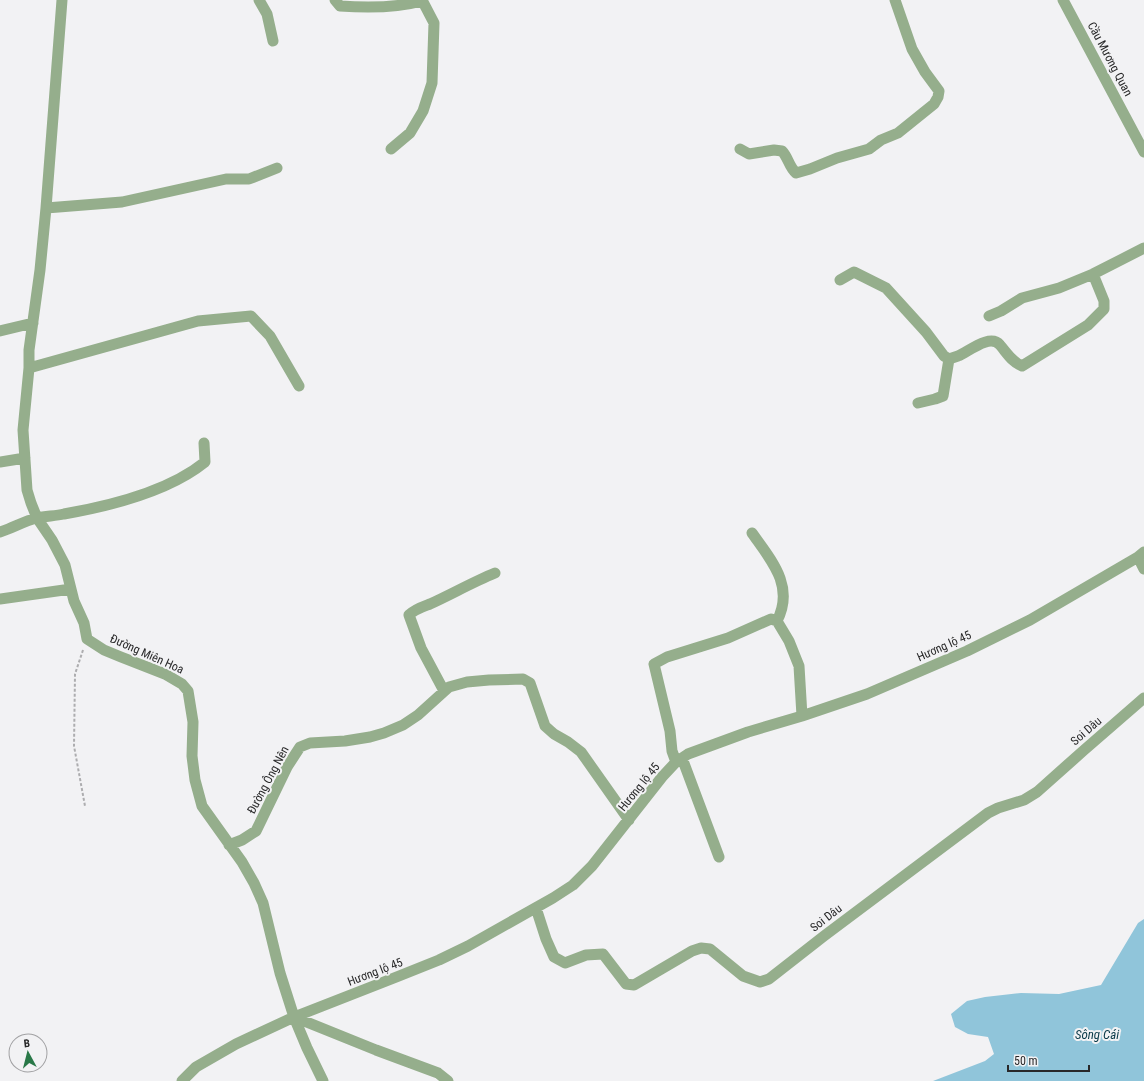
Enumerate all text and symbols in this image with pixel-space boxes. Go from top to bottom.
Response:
street label: Cầu Mương Quan [1085,20,1135,99]
street label: Hương lộ 45 [915,628,973,664]
street label: Đường Miên Hoa [108,631,186,677]
street label: Soi Dâu [1068,714,1104,748]
street label: Đường Ông Nên [243,743,292,816]
street label: Hương lộ 45 [615,760,663,814]
street label: Soi Dâu [807,901,845,935]
street label: Hương lộ 45 [345,955,405,989]
water label: Sông Cái [1075,1027,1119,1042]
north arrow [8,1033,48,1073]
text: B [23,1037,31,1050]
scale bar [1008,1047,1089,1073]
text: 50 m [1014,1054,1038,1068]

